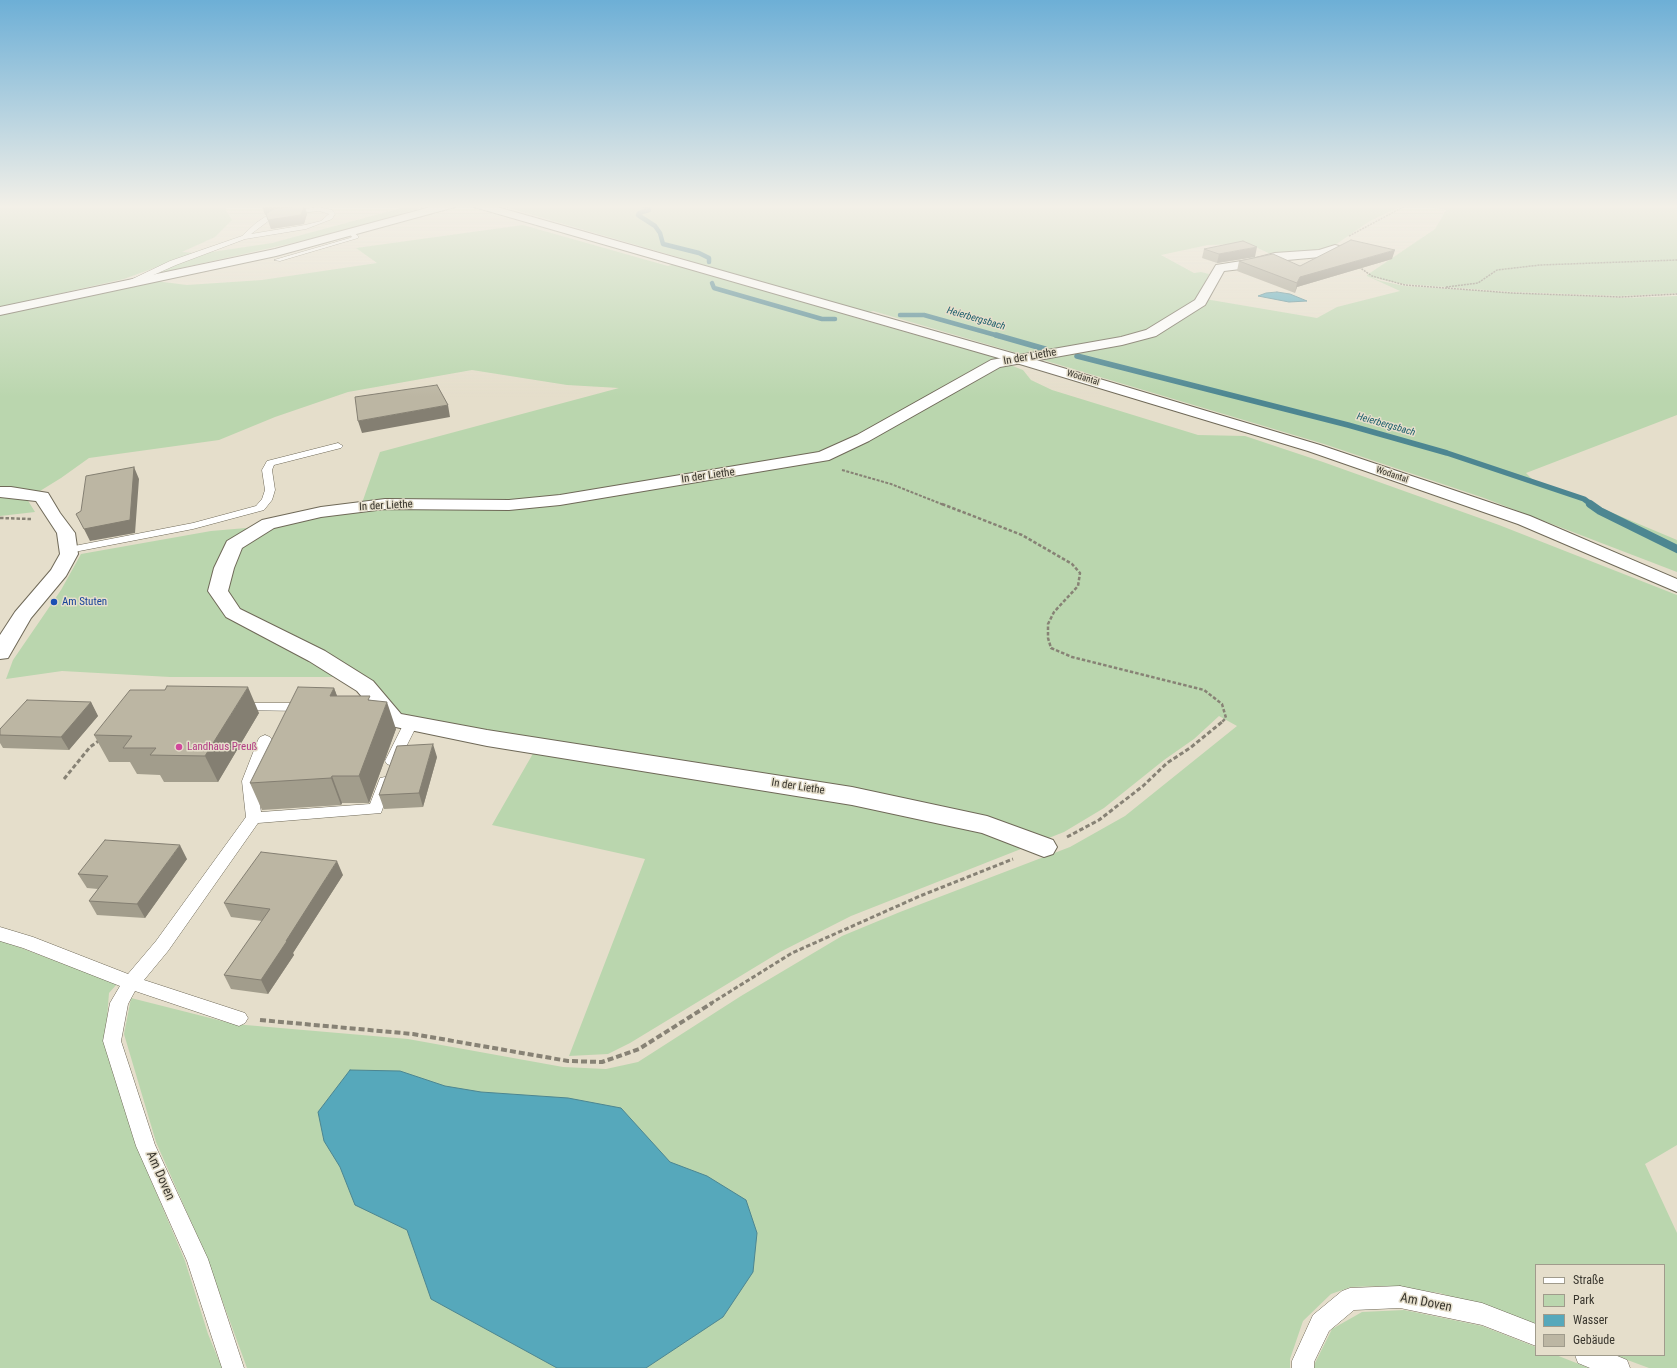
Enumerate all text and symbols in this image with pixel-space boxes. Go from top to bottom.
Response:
water label: Heierbergsbach [945,305,1007,333]
street label: In der Liethe [1002,346,1058,368]
street label: Wodantal [1065,368,1101,388]
water label: Heierbergsbach [1355,411,1417,439]
street label: Wodantal [1374,464,1410,486]
street label: In der Liethe [680,466,736,486]
street label: In der Liethe [359,498,413,514]
place label: Am Stuten [62,595,107,609]
marker: Am Stuten [49,597,59,607]
place label: Landhaus Preuß [187,740,257,754]
marker: Landhaus Preuß [174,742,184,752]
street label: In der Liethe [770,776,826,798]
street label: Am Doven [142,1149,178,1203]
legend [1535,1264,1665,1356]
text: Straße [1573,1273,1604,1287]
street label: Am Doven [1399,1290,1453,1316]
text: Park [1573,1293,1594,1307]
text: Wasser [1573,1313,1608,1327]
text: Gebäude [1573,1333,1615,1347]

